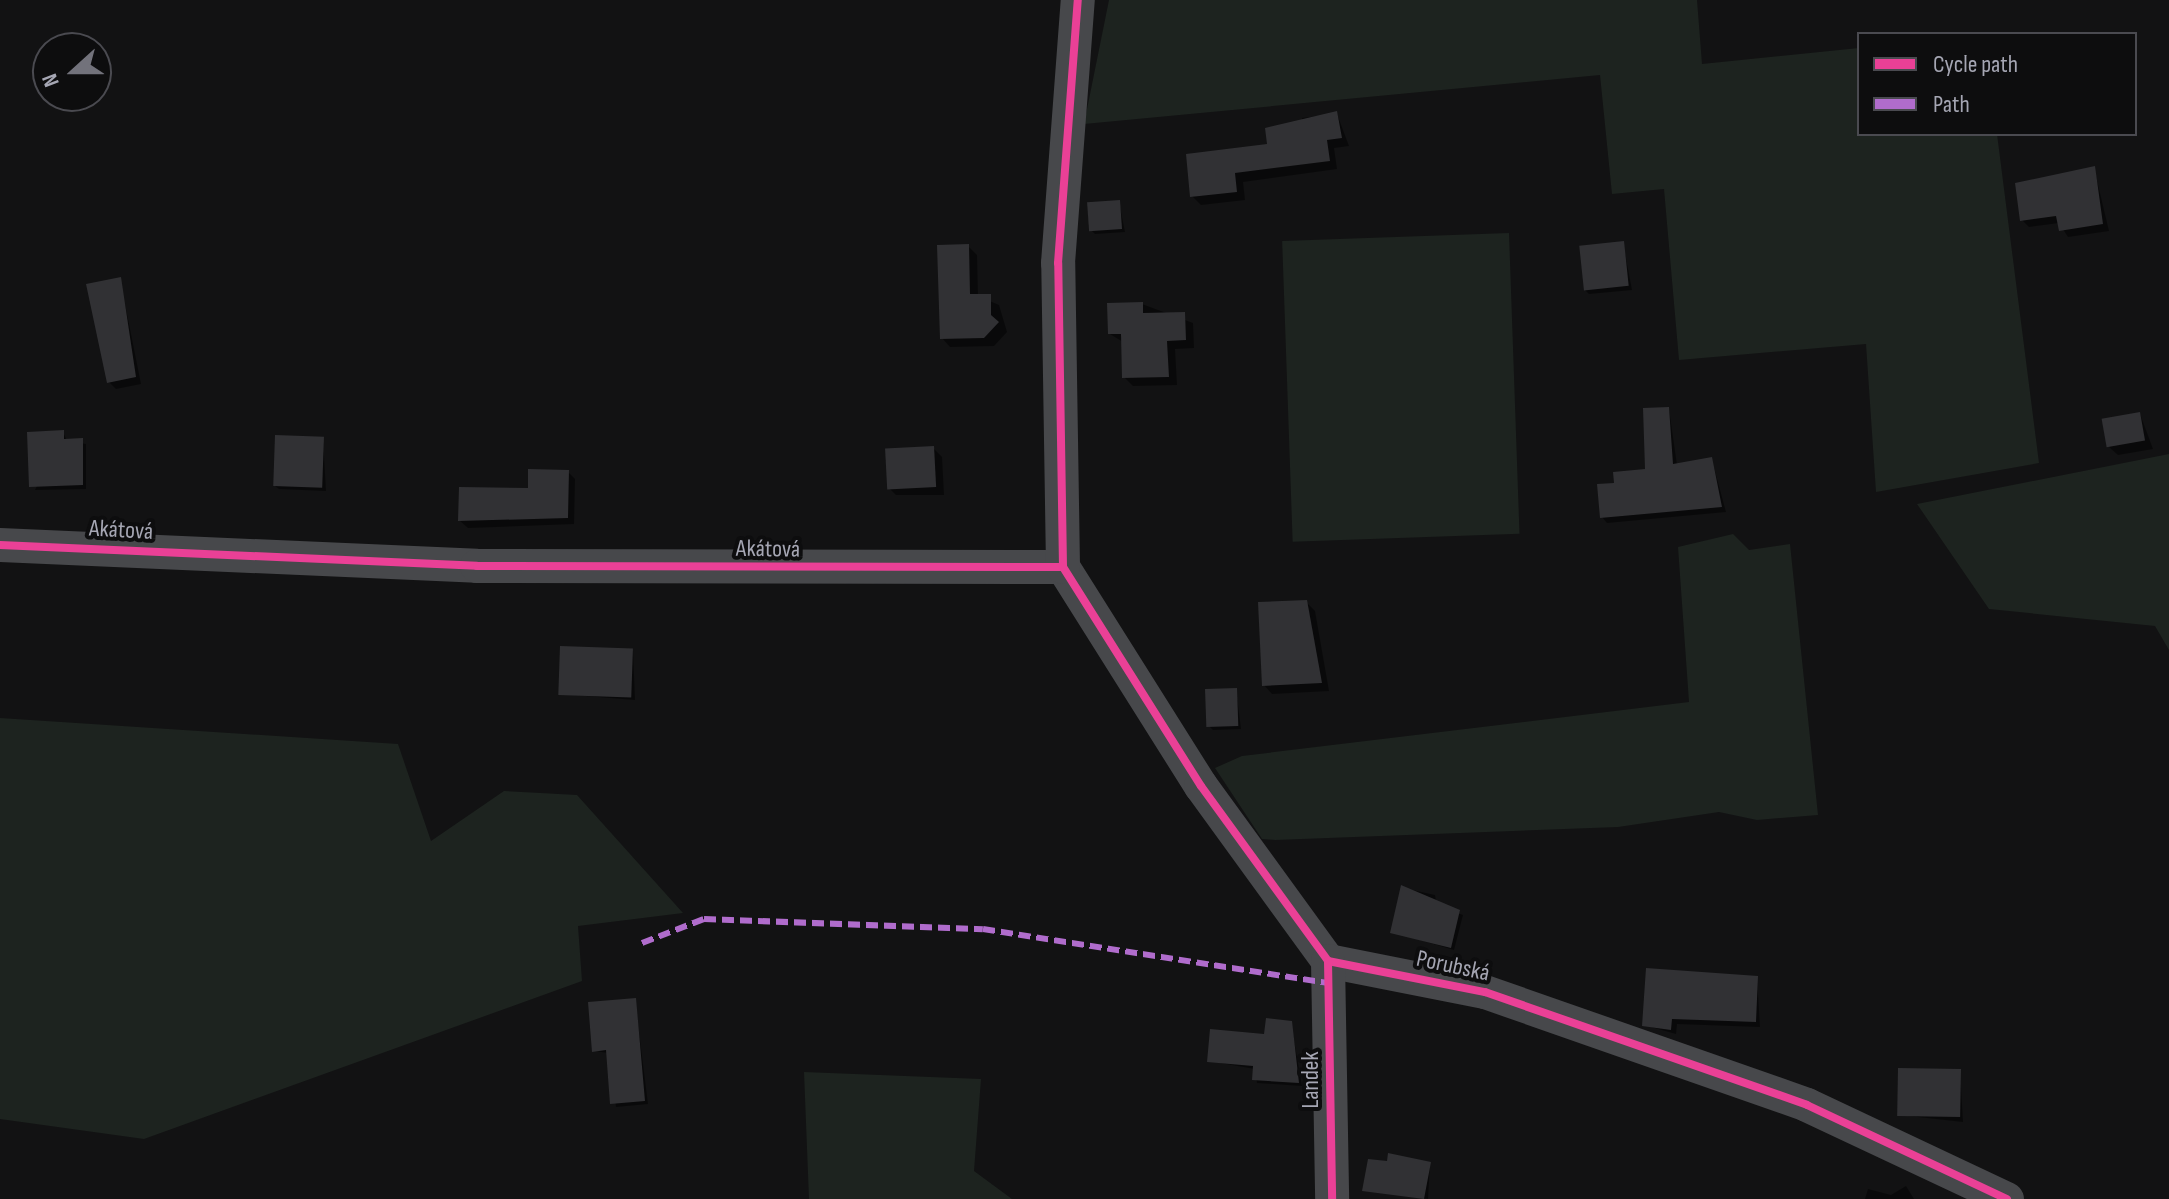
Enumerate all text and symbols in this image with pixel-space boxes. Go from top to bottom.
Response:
north arrow [32,32,112,112]
legend [1857,32,2137,136]
text: Cycle path [1933,50,2018,79]
text: N [36,70,66,90]
text: Path [1933,90,1970,119]
street label: Akátová [88,514,154,546]
street label: Akátová [736,534,800,564]
street label: Porubská [1414,944,1492,988]
street label: Landek [1297,1051,1325,1109]

